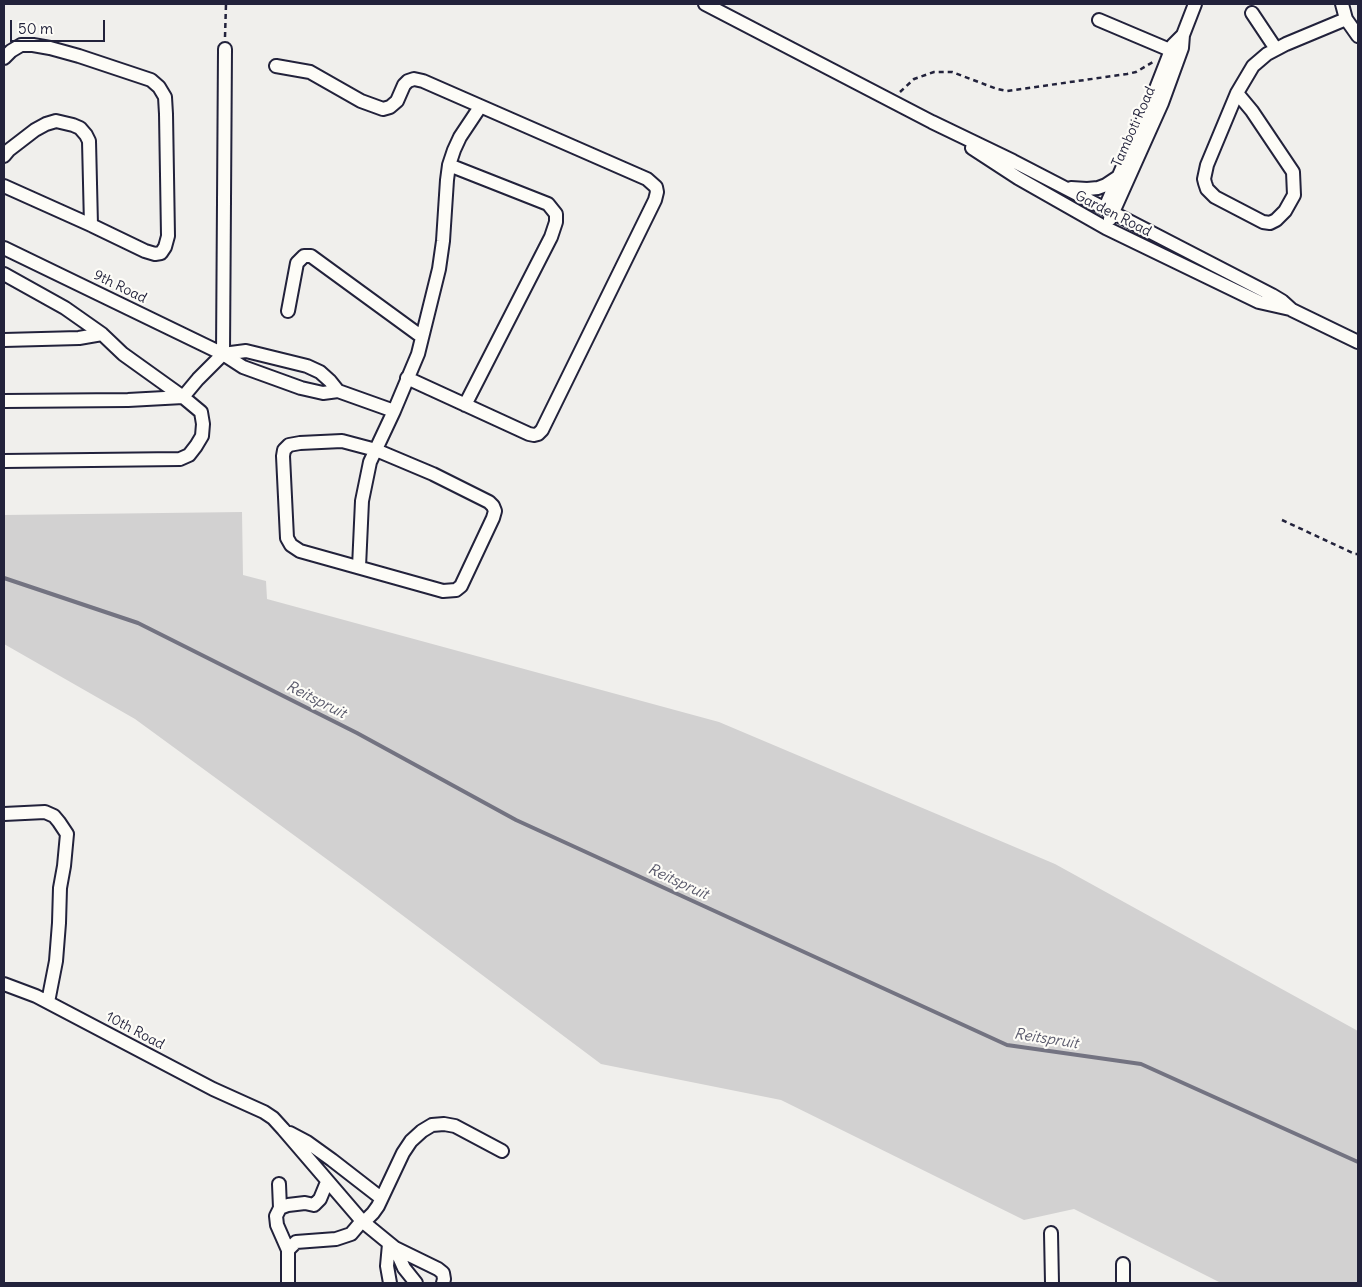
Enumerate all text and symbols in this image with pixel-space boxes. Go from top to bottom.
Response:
scale bar [12,10,108,42]
text: 50 m [18,19,53,38]
street label: Tamboti Road [1109,84,1159,170]
street label: Garden Road [1072,188,1154,240]
street label: 9th Road [91,267,149,307]
water label: Reitspruit [283,677,349,723]
water label: Reitspruit [645,860,711,904]
street label: 10th Road [103,1009,167,1053]
water label: Reitspruit [1013,1025,1079,1053]

